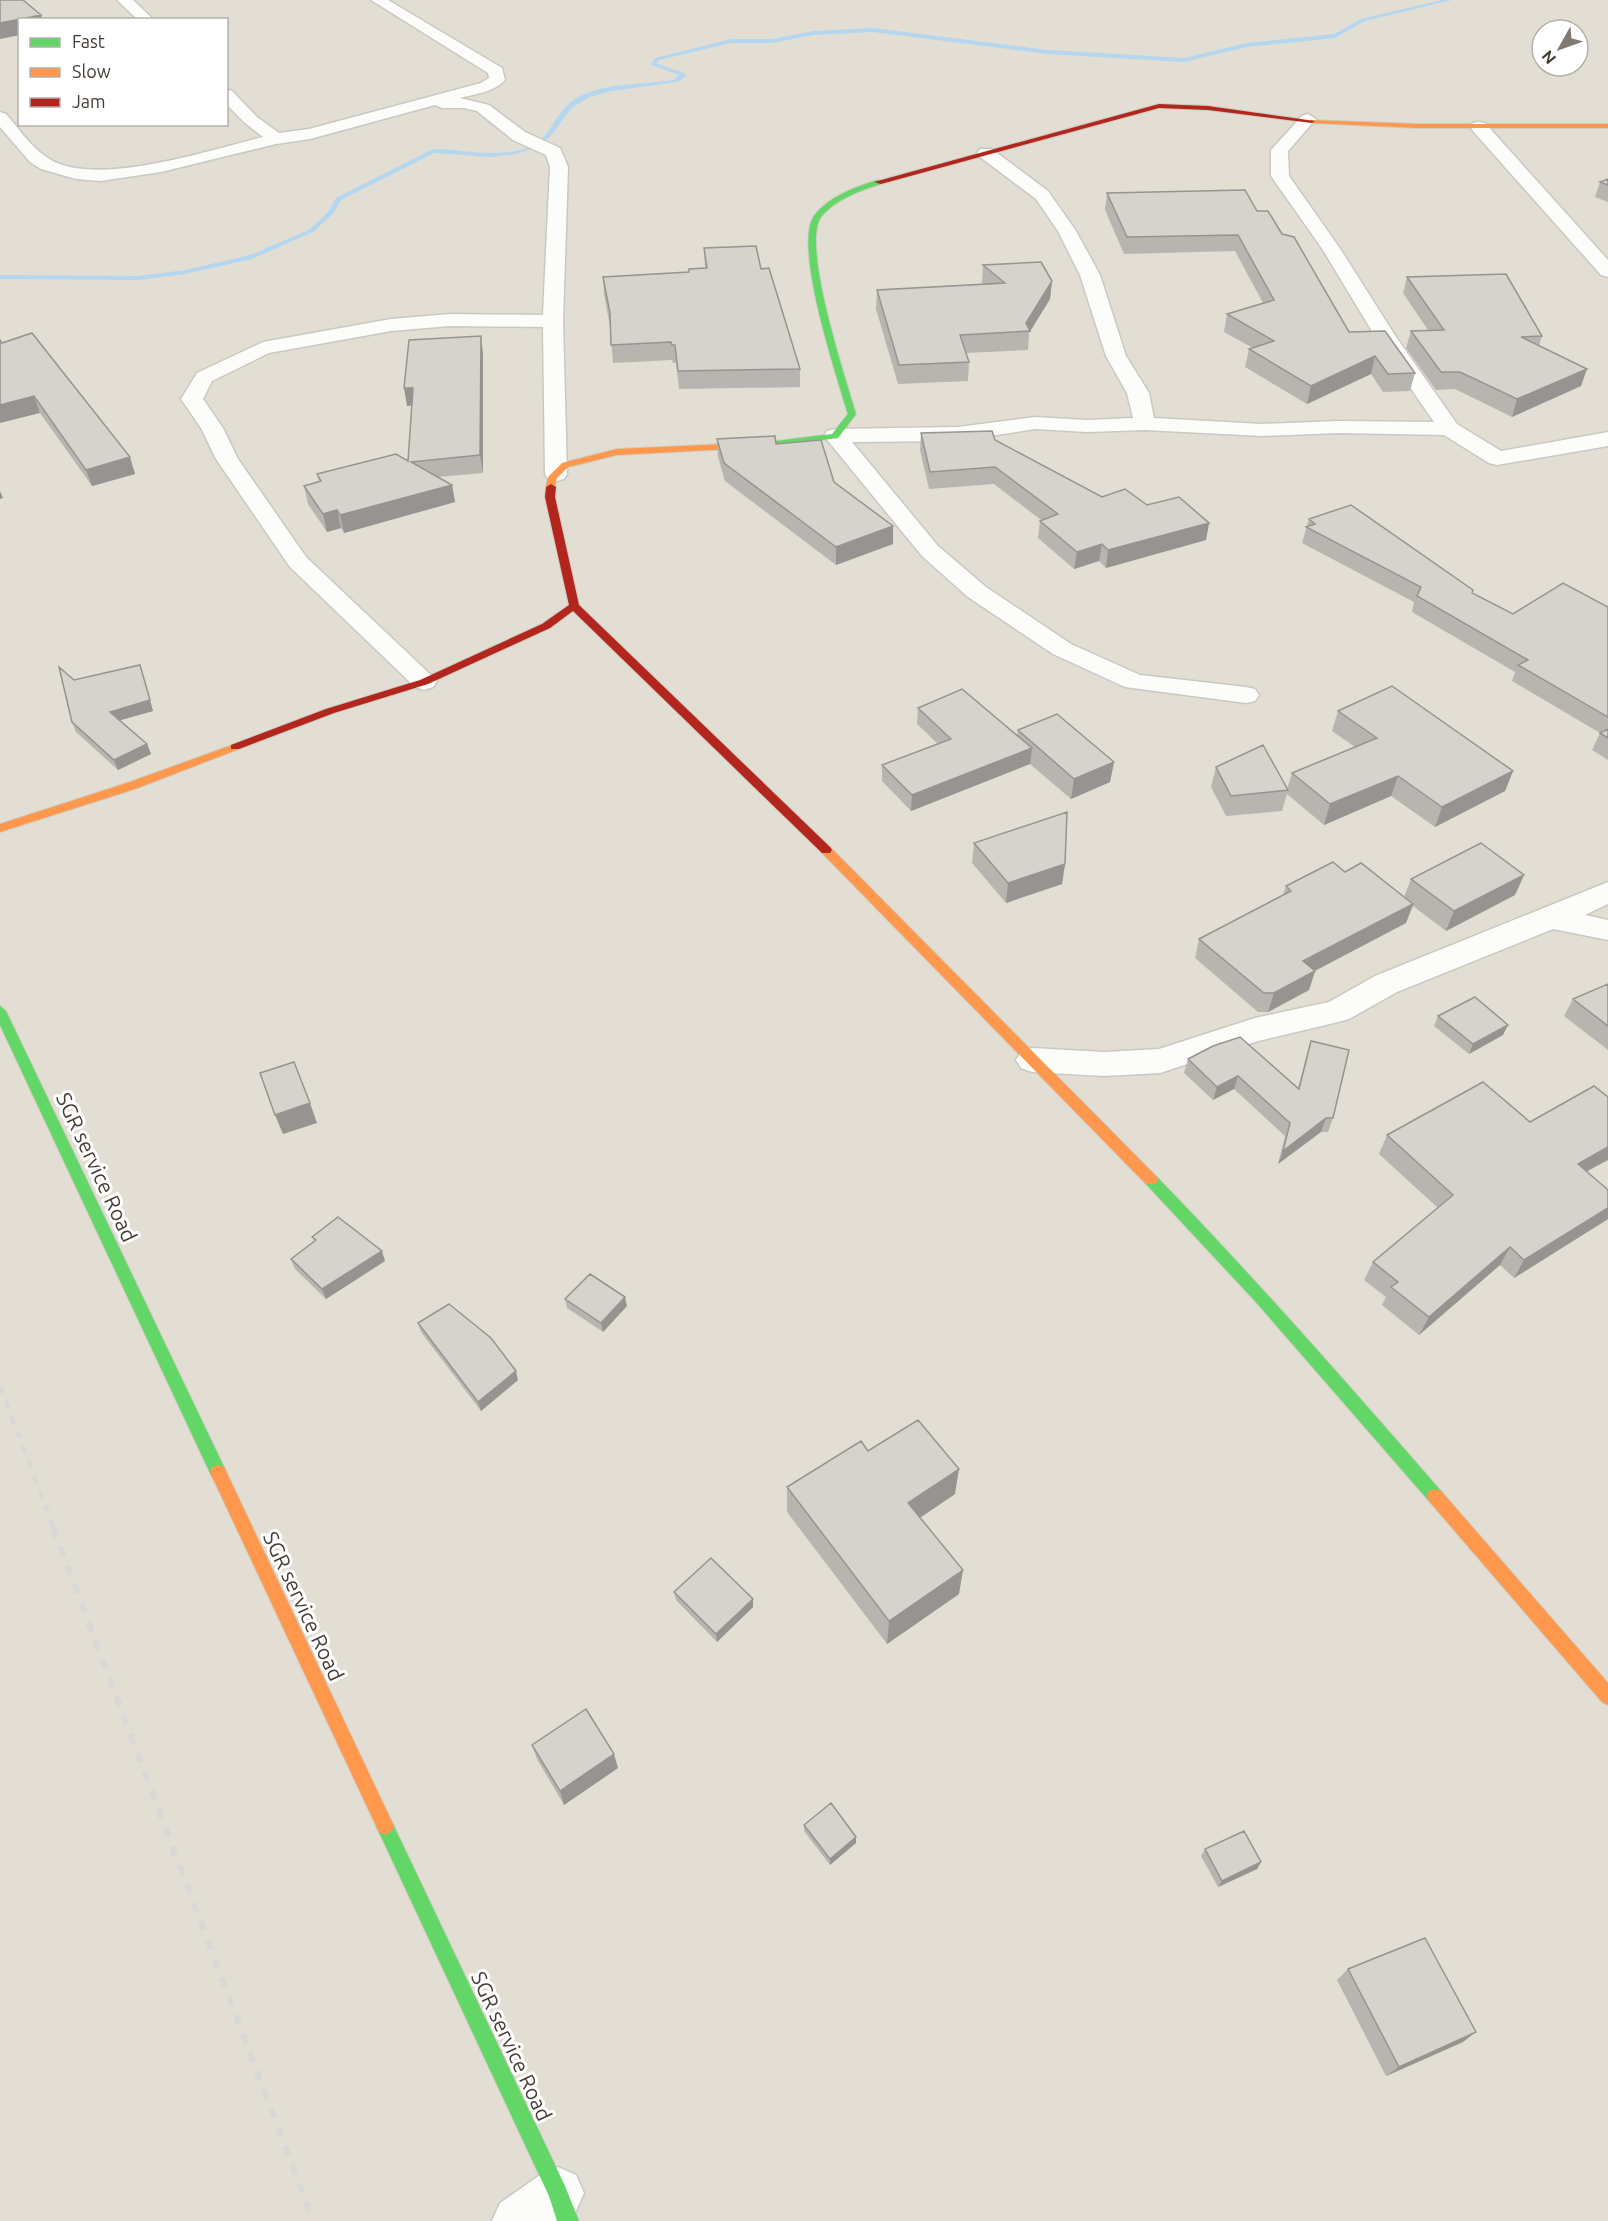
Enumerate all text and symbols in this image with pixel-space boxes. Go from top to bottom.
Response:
legend [18,18,228,126]
north arrow [1530,18,1590,78]
text: Fast [72,31,105,51]
text: N [1538,47,1559,68]
text: Slow [72,61,111,81]
text: Jam [72,91,106,111]
street label: SGR service Road [52,1089,142,1245]
street label: SGR service Road [259,1528,349,1684]
street label: SGR service Road [467,1968,557,2124]

